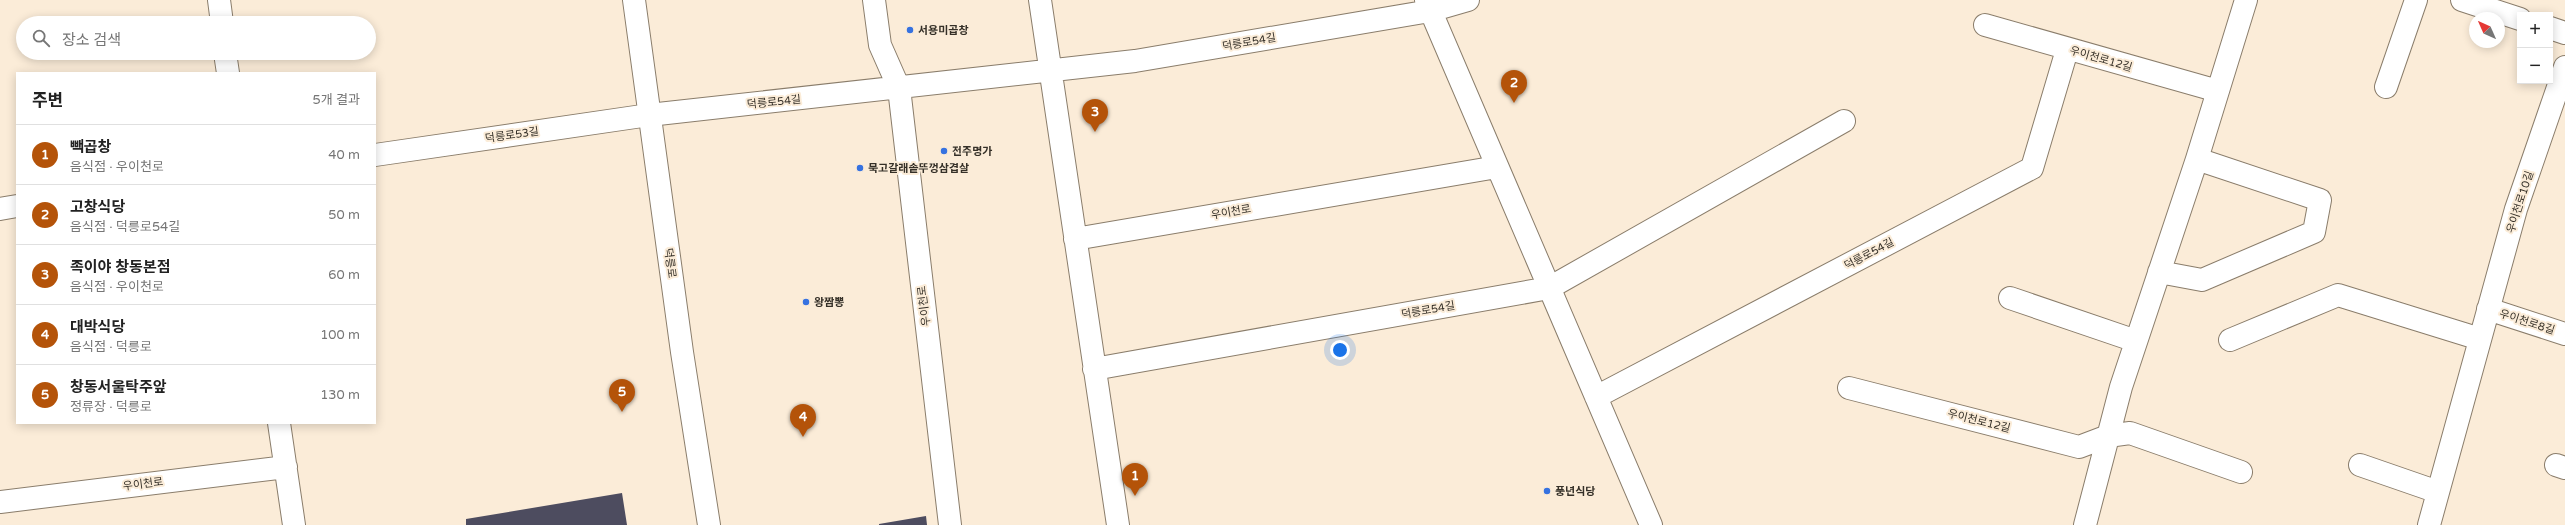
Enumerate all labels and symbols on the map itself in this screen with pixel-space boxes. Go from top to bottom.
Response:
north arrow [2469,12,2505,48]
place label: 서용미곱창 [918,24,969,37]
marker: 서용미곱창 [905,25,915,35]
street label: 덕릉로54길 [1221,31,1277,53]
street label: 우이천로12길 [2068,44,2134,74]
pin: 2 [1501,70,1527,103]
street label: 덕릉로54길 [746,93,802,111]
pin: 3 [1082,99,1108,132]
street label: 덕릉로53길 [484,125,540,145]
place label: 전주명가 [952,145,992,158]
marker: 전주명가 [939,146,949,156]
place label: 묵고갈래솥뚜껑삼겹살 [868,162,969,175]
marker: 묵고갈래솥뚜껑삼겹살 [855,163,865,173]
street label: 우이천로10길 [2504,169,2536,235]
street label: 우이천로 [1210,202,1252,222]
street label: 덕릉로54길 [1842,236,1896,272]
street label: 덕릉로 [661,247,679,279]
street label: 우이천로 [915,285,933,327]
place label: 왕짬뽕 [814,296,844,309]
marker: 왕짬뽕 [801,297,811,307]
street label: 덕릉로54길 [1400,299,1456,321]
street label: 우이천로8길 [2498,307,2556,337]
your location [1330,340,1350,360]
pin: 5 [609,379,635,412]
pin: 4 [790,404,816,437]
street label: 우이천로12길 [1946,407,2012,435]
pin: 1 [1122,463,1148,496]
street label: 우이천로 [122,475,164,493]
place label: 풍년식당 [1555,485,1595,498]
marker: 풍년식당 [1542,486,1552,496]

